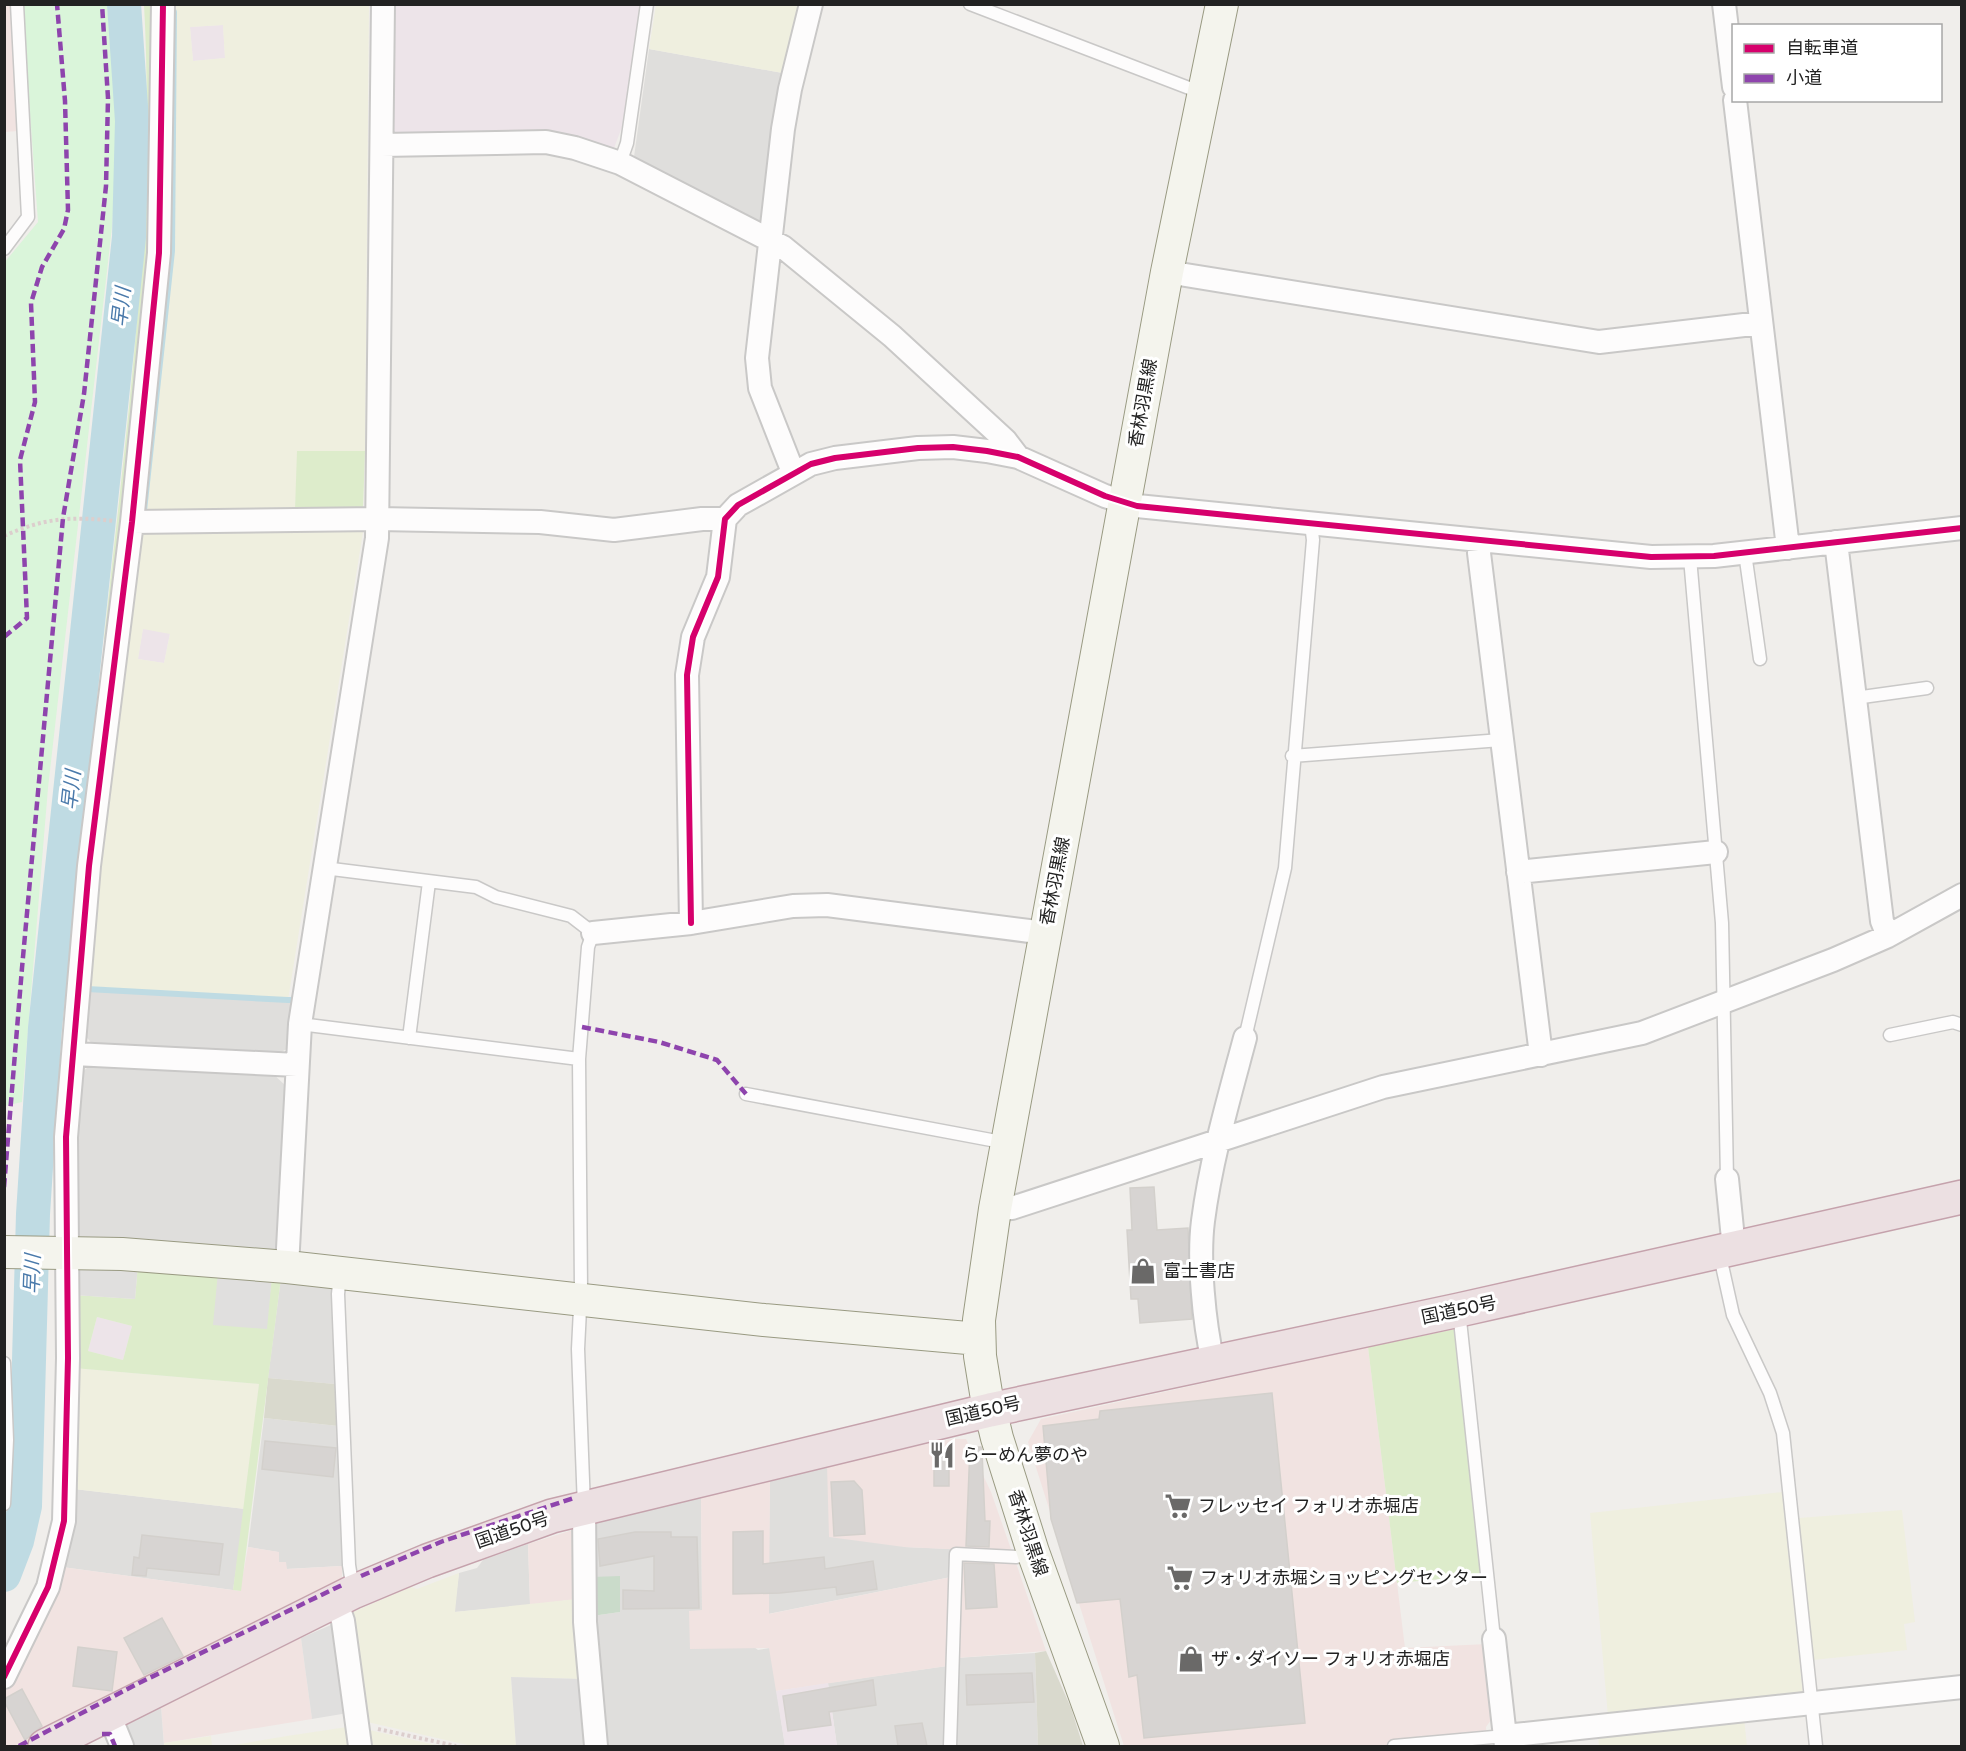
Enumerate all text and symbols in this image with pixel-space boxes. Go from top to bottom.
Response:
legend [1732,24,1942,102]
text: 自転車道 [1786,37,1858,59]
text: 小道 [1786,67,1822,89]
water label: 早川 [108,284,136,328]
street label: 香林羽黒線 [1124,357,1162,449]
water label: 早川 [58,767,86,811]
street label: 香林羽黒線 [1036,835,1074,927]
water label: 早川 [20,1252,46,1294]
shop icon: 富士書店 [1128,1256,1158,1286]
place label: 富士書店 [1163,1260,1235,1282]
street label: 国道50号 [1419,1291,1499,1329]
street label: 国道50号 [943,1392,1023,1430]
restaurant icon: らーめん夢のや [927,1440,957,1470]
place label: らーめん夢のや [962,1444,1088,1466]
street label: 香林羽黒線 [1004,1487,1052,1579]
supermarket icon: フレッセイ フォリオ赤堀店 [1163,1491,1193,1521]
place label: フレッセイ フォリオ赤堀店 [1198,1495,1419,1517]
street label: 国道50号 [472,1507,552,1553]
supermarket icon: フォリオ赤堀ショッピングセンター [1165,1563,1195,1593]
place label: フォリオ赤堀ショッピングセンター [1200,1567,1488,1589]
shop icon: ザ・ダイソー フォリオ赤堀店 [1176,1644,1206,1674]
place label: ザ・ダイソー フォリオ赤堀店 [1211,1648,1450,1670]

